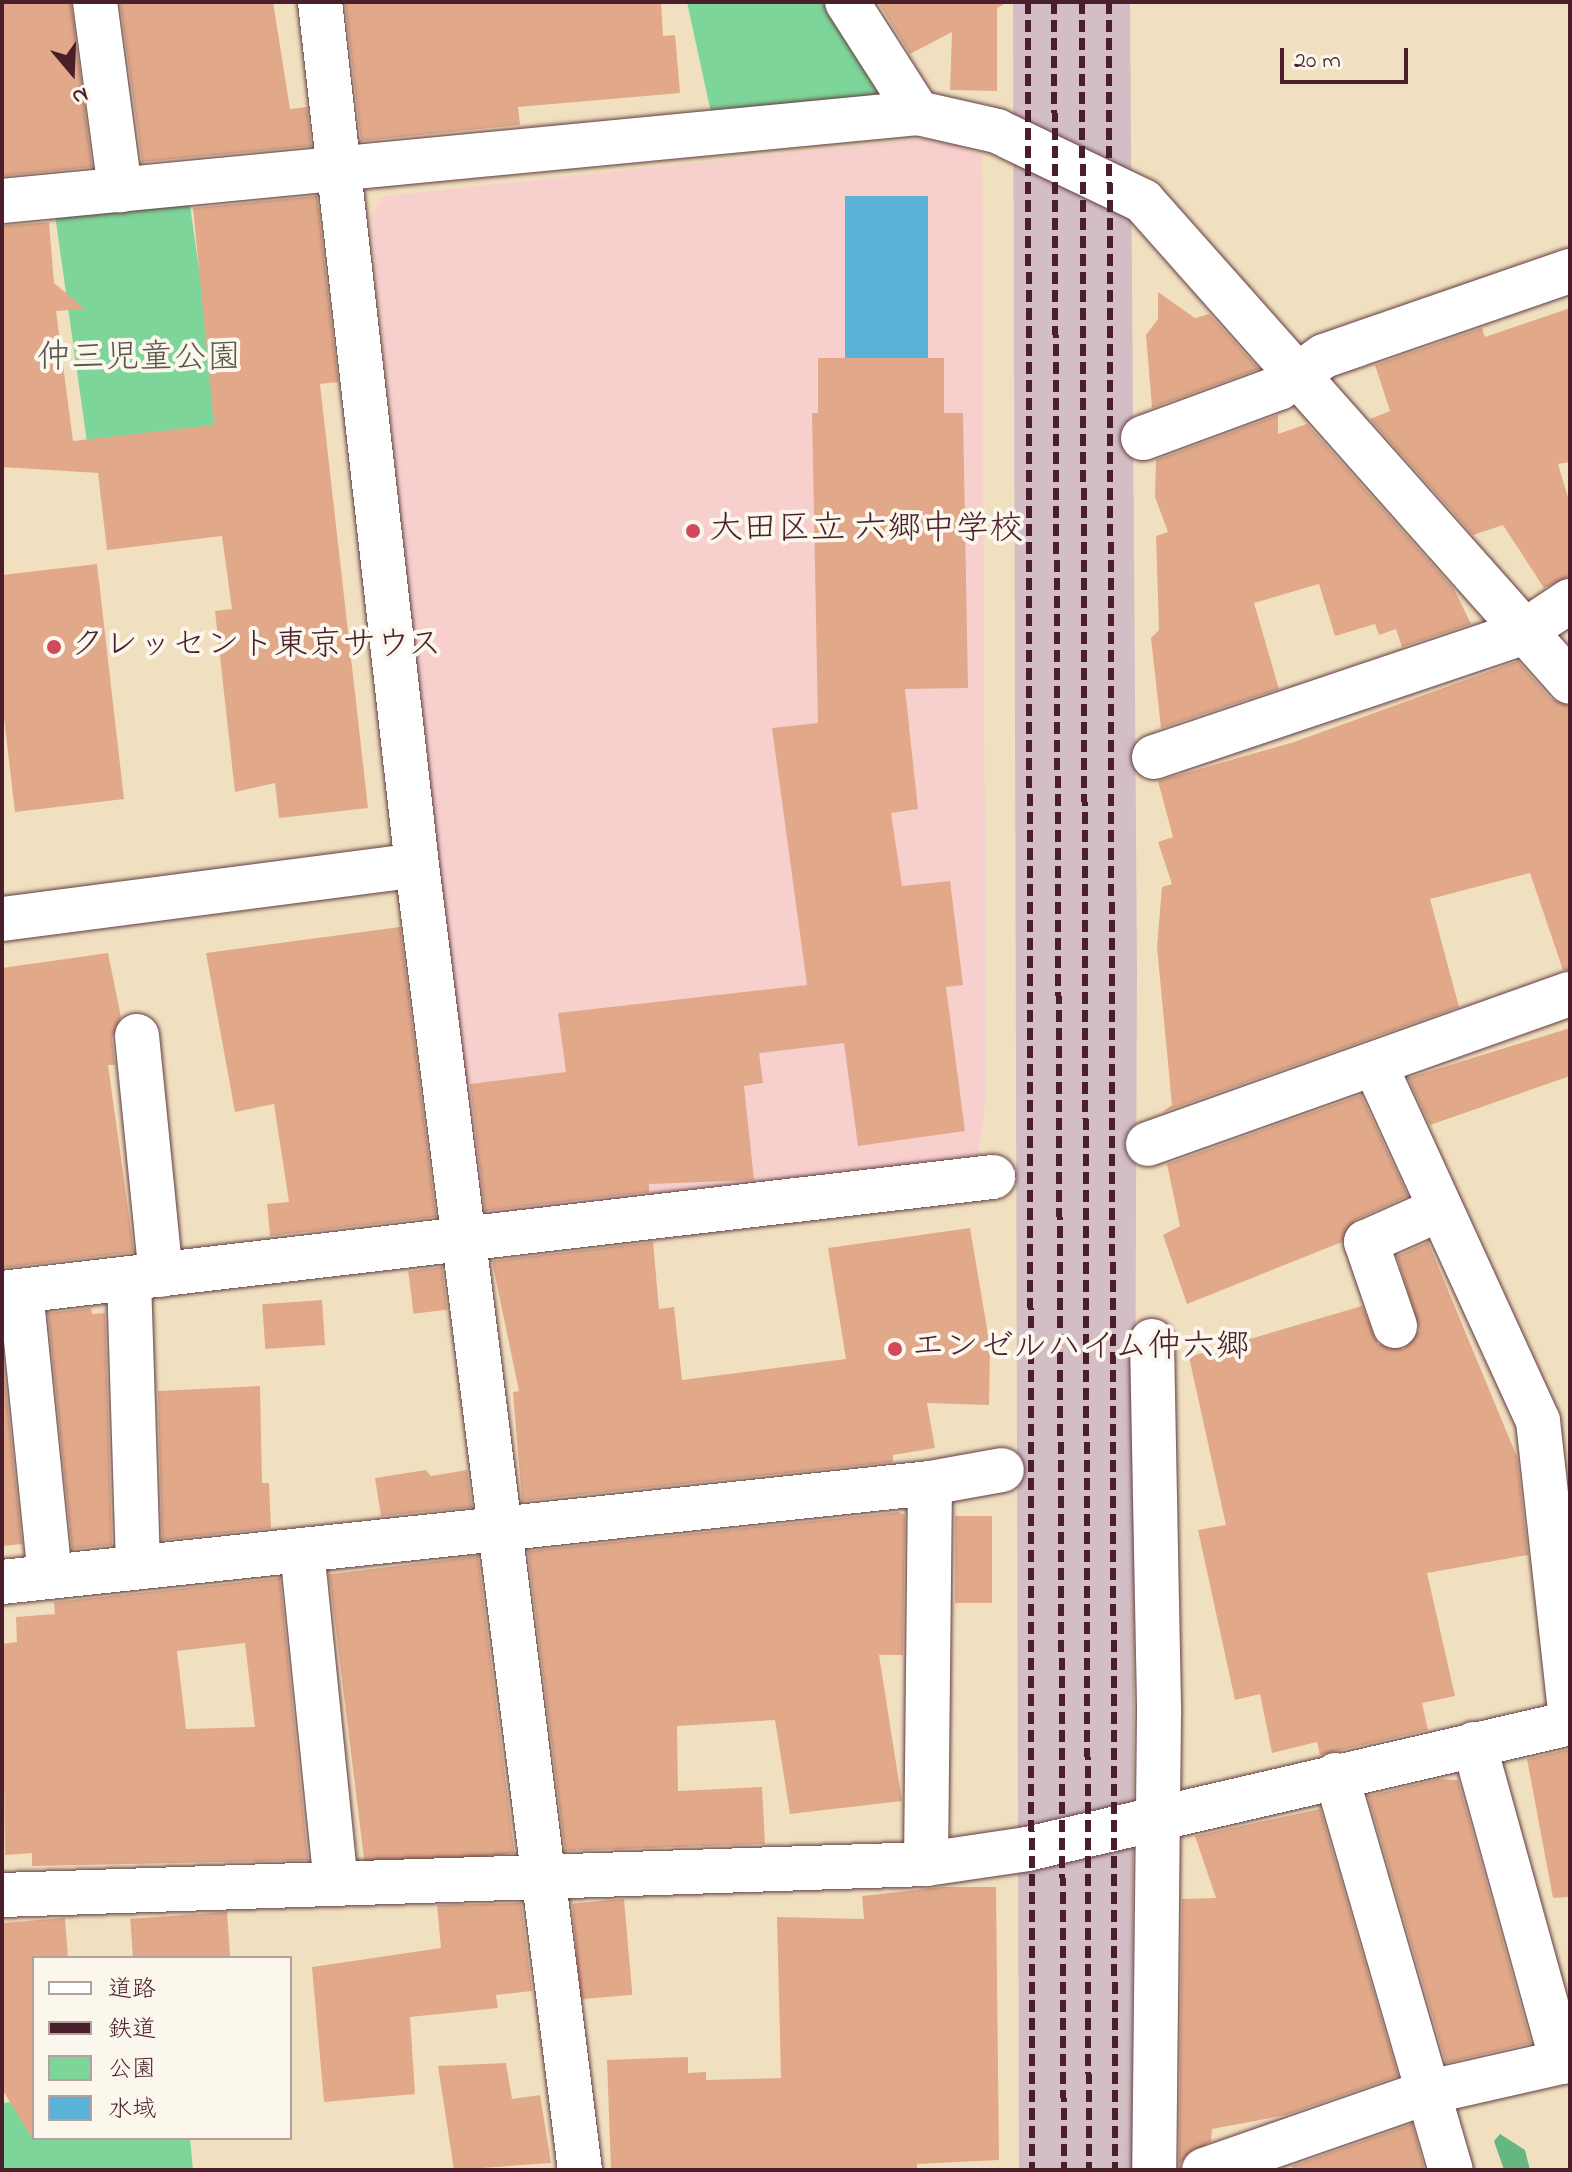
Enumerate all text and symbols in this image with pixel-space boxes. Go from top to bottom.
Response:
north arrow [32,32,112,112]
scale bar [1284,32,1412,82]
text: 20 m [1294,44,1341,79]
text: N [68,77,92,112]
park label: 仲三児童公園 [37,340,241,380]
place label: 大田区立 六郷中学校 [709,511,1023,551]
marker: 大田区立 六郷中学校 [684,522,702,540]
place label: クレッセント東京サウス [70,627,444,667]
marker: クレッセント東京サウス [45,638,63,656]
place label: エンゼルハイム仲六郷 [911,1329,1251,1369]
marker: エンゼルハイム仲六郷 [886,1340,904,1358]
legend [32,1956,292,2140]
text: 道路 [108,1973,156,2008]
text: 鉄道 [108,2013,156,2048]
text: 公園 [108,2053,156,2088]
text: 水域 [108,2093,156,2128]

